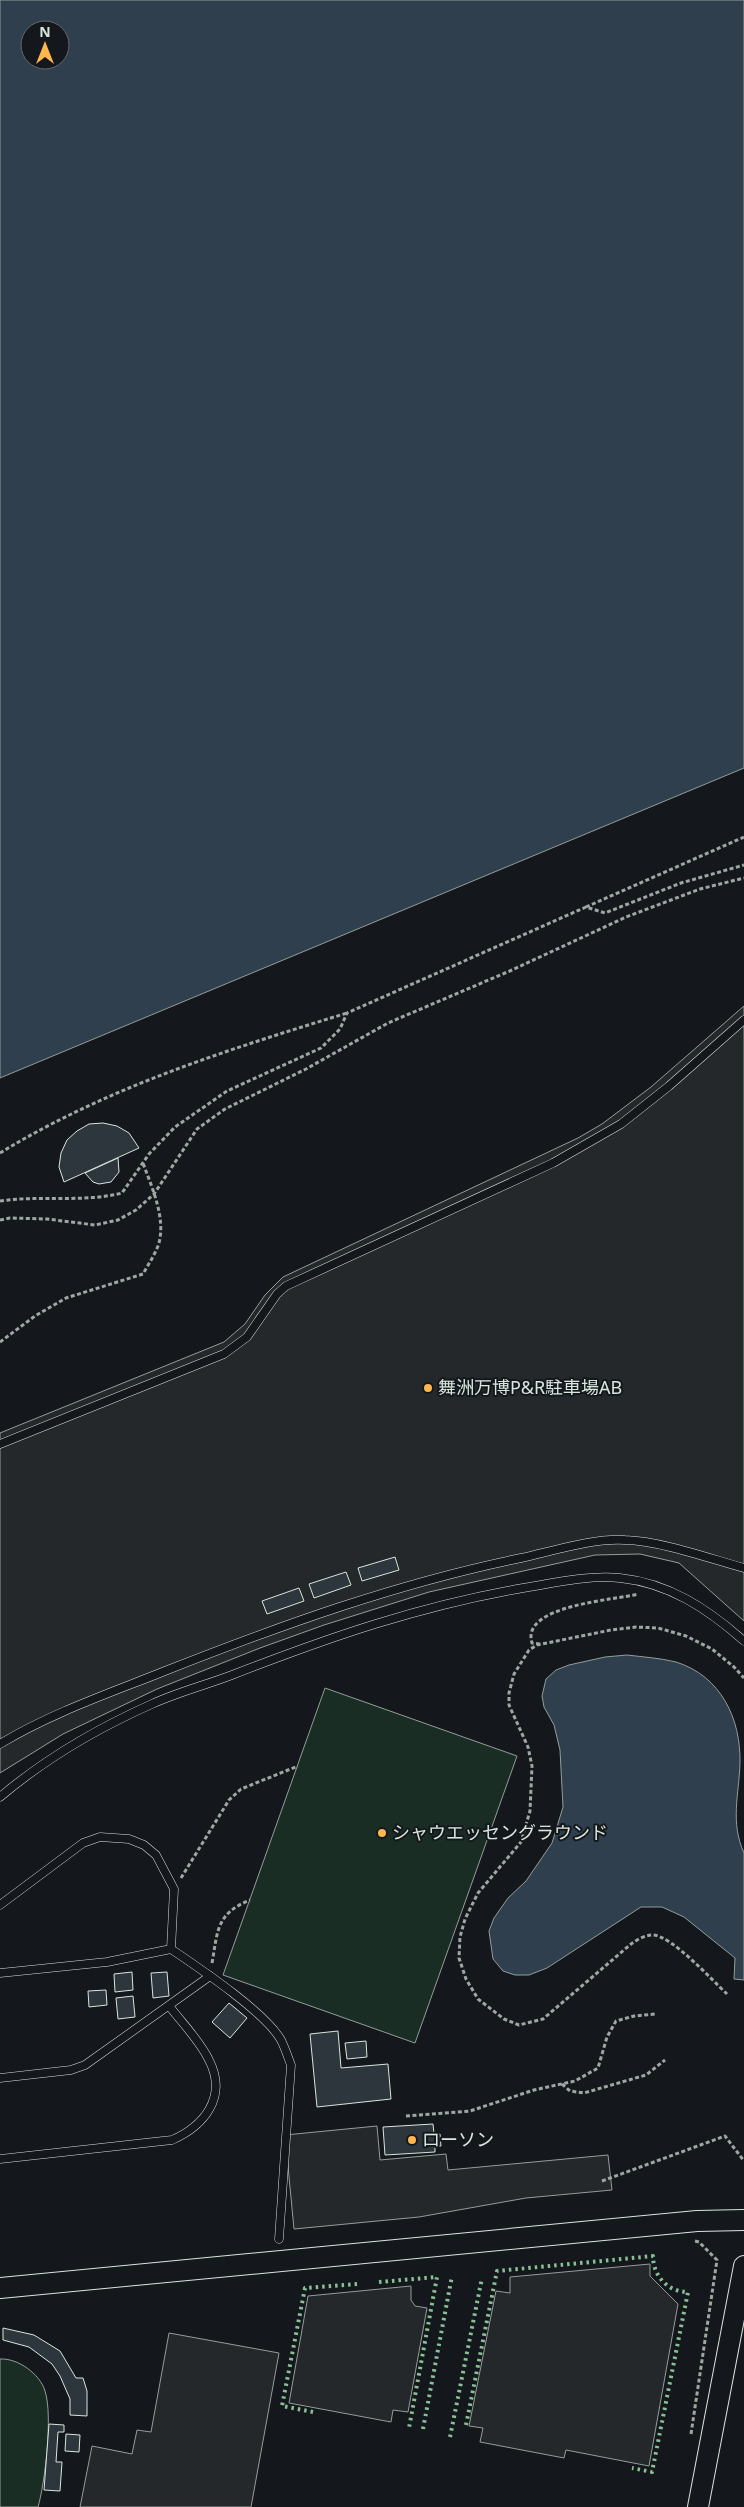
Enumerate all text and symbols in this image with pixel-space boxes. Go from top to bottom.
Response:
north arrow [20,20,70,70]
text: N [39,22,51,41]
place label: 舞洲万博P&R駐車場AB [438,1375,622,1399]
marker: 舞洲万博P&R駐車場AB [422,1382,434,1394]
place label: シャウエッセングラウンド [392,1820,608,1844]
marker: シャウエッセングラウンド [376,1827,388,1839]
place label: ローソン [422,2127,494,2151]
marker: ローソン [406,2134,418,2146]

